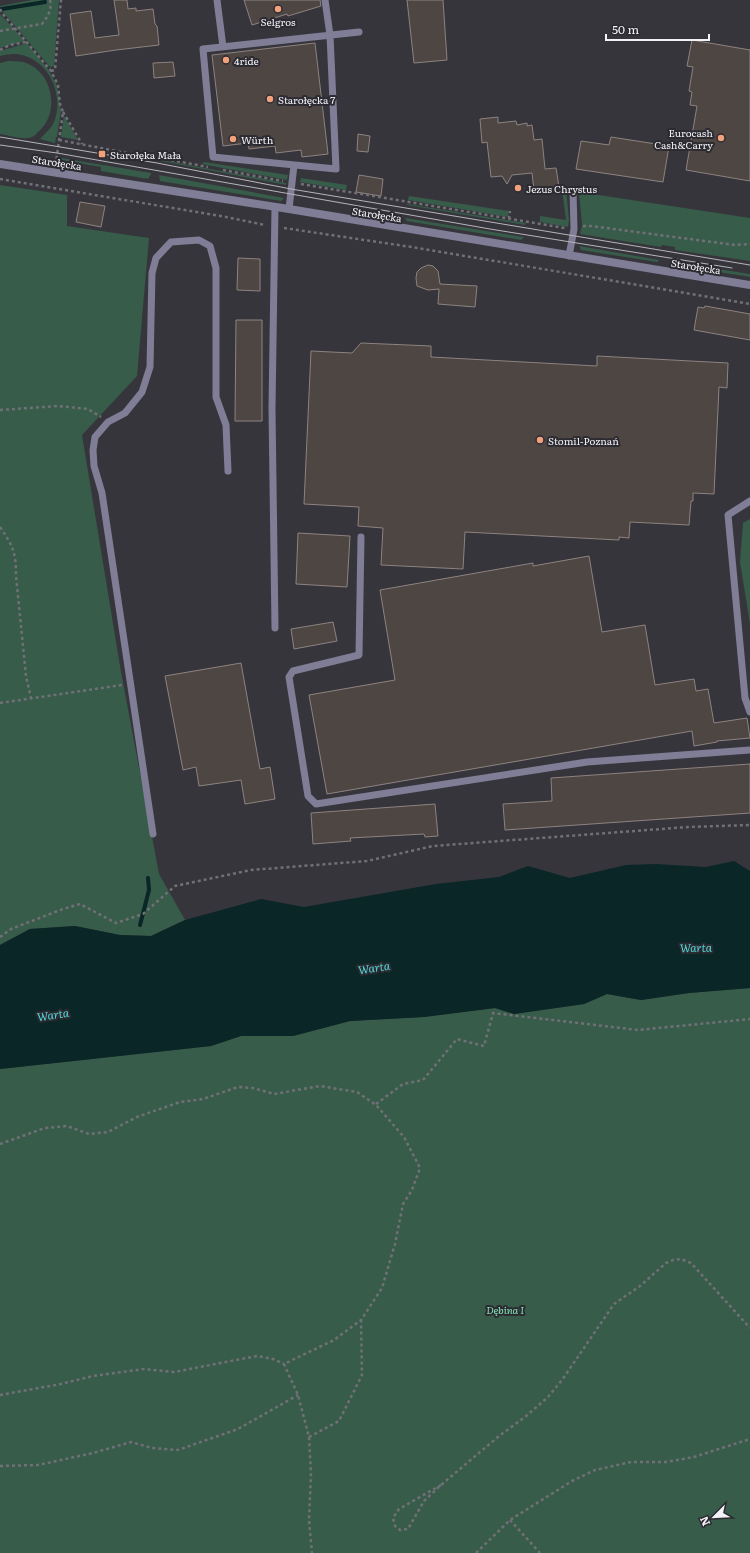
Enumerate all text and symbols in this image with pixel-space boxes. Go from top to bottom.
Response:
marker: Selgros [273,4,283,14]
place label: Selgros [261,14,296,29]
scale bar [606,16,709,42]
text: 50 m [612,20,639,38]
place label: 4ride [234,53,259,68]
marker: 4ride [221,55,231,65]
place label: Starołęcka 7 [278,92,335,107]
marker: Starołęcka 7 [265,94,275,104]
place label: Eurocash Cash&Carry [654,125,713,152]
place label: Würth [241,132,274,147]
marker: Eurocash Cash&Carry [716,133,726,143]
marker: Würth [228,134,238,144]
place label: Starołęka Mała [110,147,182,162]
marker: Starołęka Mała [97,149,107,159]
street label: Starołęcka [31,151,84,173]
place label: Jezus Chrystus [526,181,597,196]
marker: Jezus Chrystus [513,183,523,193]
street label: Starołęcka [351,203,404,225]
street label: Starołęcka [670,255,723,277]
place label: Stomil-Poznań [548,433,619,448]
marker: Stomil-Poznań [535,435,545,445]
water label: Warta [680,939,713,955]
water label: Warta [357,957,392,977]
water label: Warta [36,1004,71,1024]
park label: Dębina I [486,1302,524,1317]
north arrow [694,1497,734,1537]
text: N [695,1514,713,1529]

